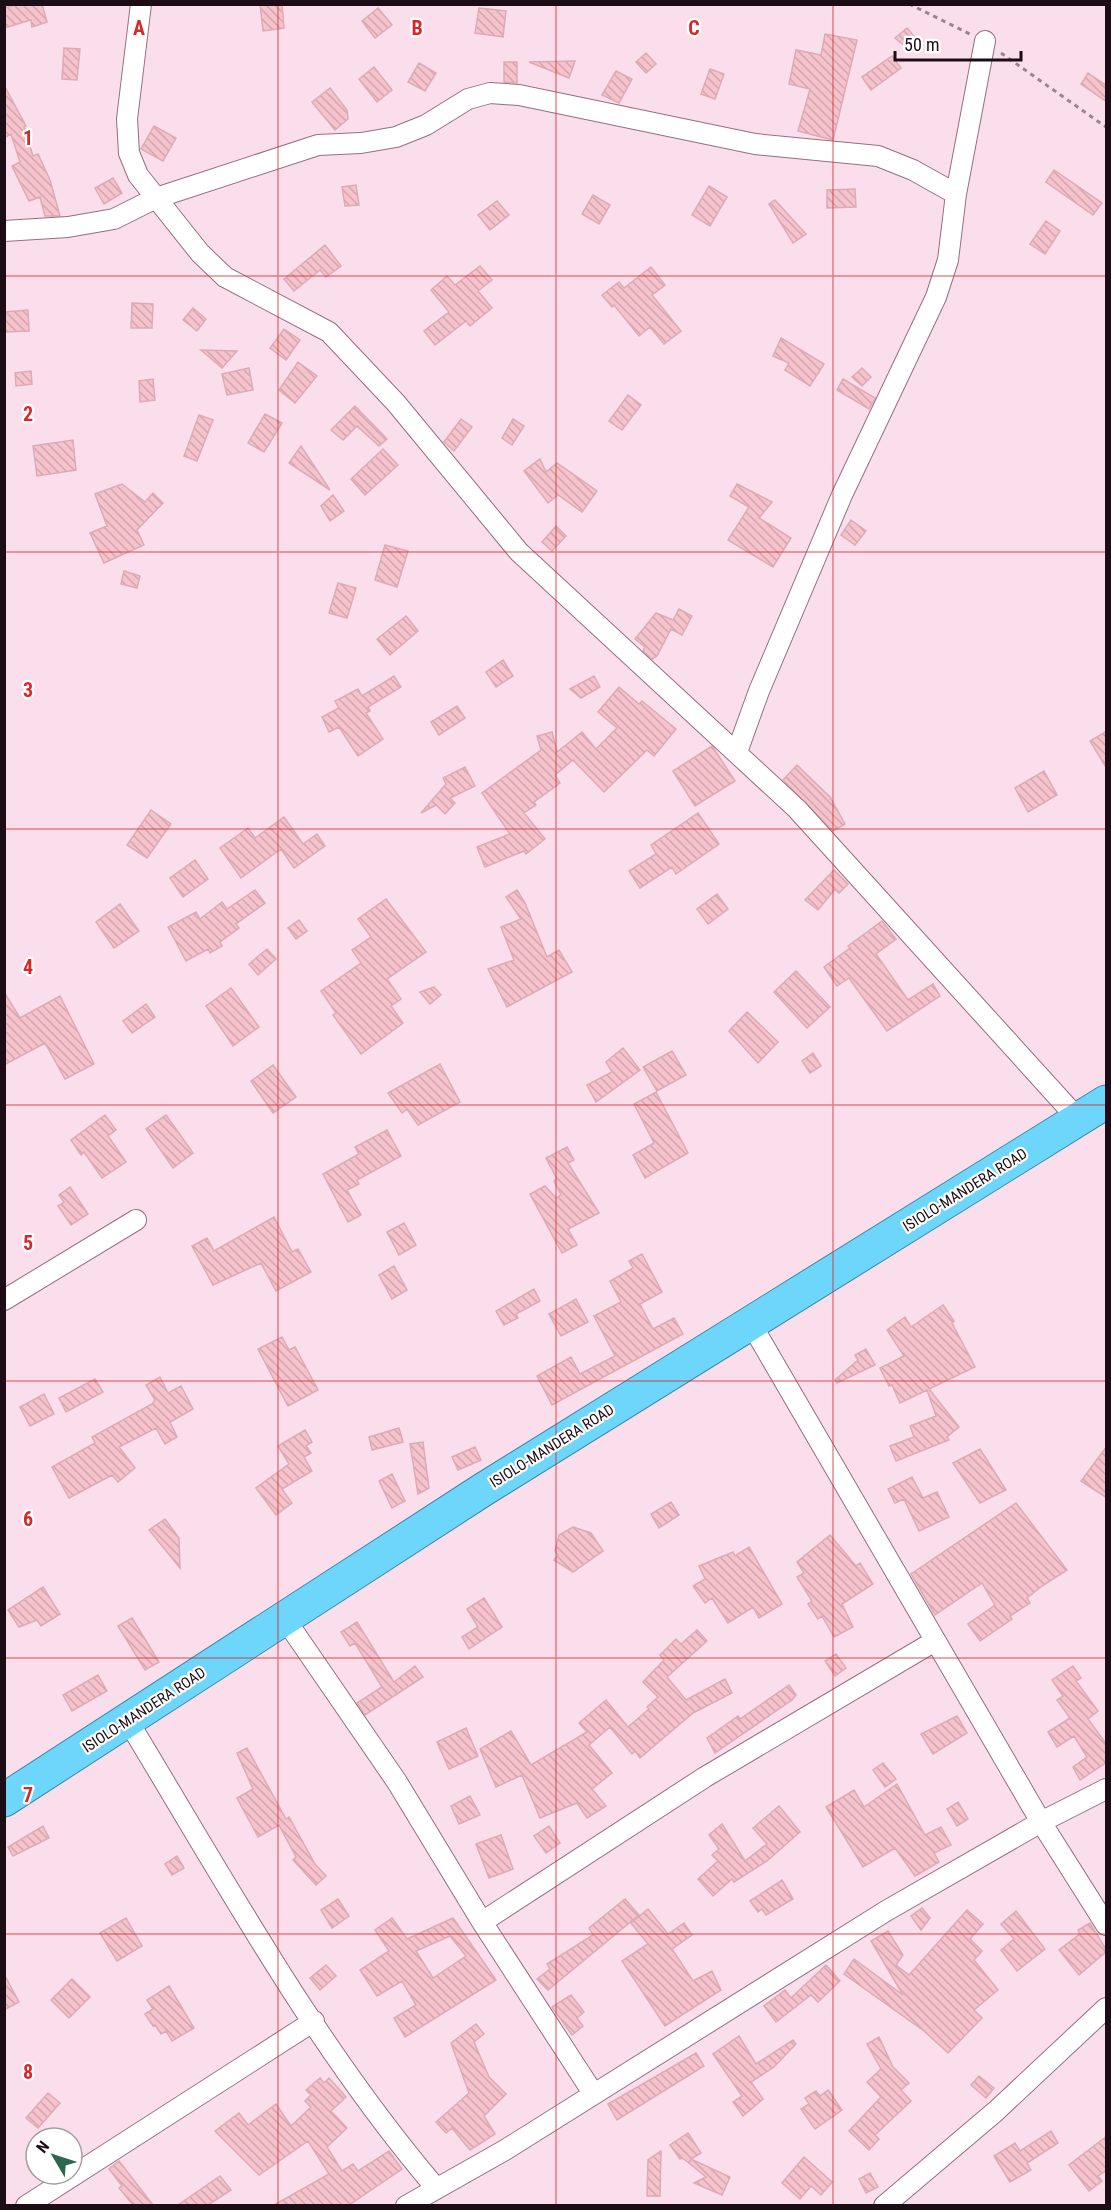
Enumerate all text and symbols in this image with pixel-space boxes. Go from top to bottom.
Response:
text: A [133,16,145,40]
text: B [411,16,423,40]
text: C [688,16,700,40]
scale bar [895,24,1021,62]
text: 50 m [904,34,939,55]
text: 1 [23,126,33,150]
text: 2 [23,402,33,426]
text: 3 [23,678,33,702]
text: 4 [23,955,33,979]
street label: ISIOLO-MANDERA ROAD [900,1144,1030,1236]
text: 5 [23,1231,33,1255]
street label: ISIOLO-MANDERA ROAD [487,1400,617,1492]
text: 6 [23,1507,33,1531]
street label: ISIOLO-MANDERA ROAD [79,1663,209,1757]
text: 7 [23,1783,33,1807]
text: 8 [23,2060,33,2084]
north arrow [24,2126,84,2186]
text: N [32,2137,53,2157]

